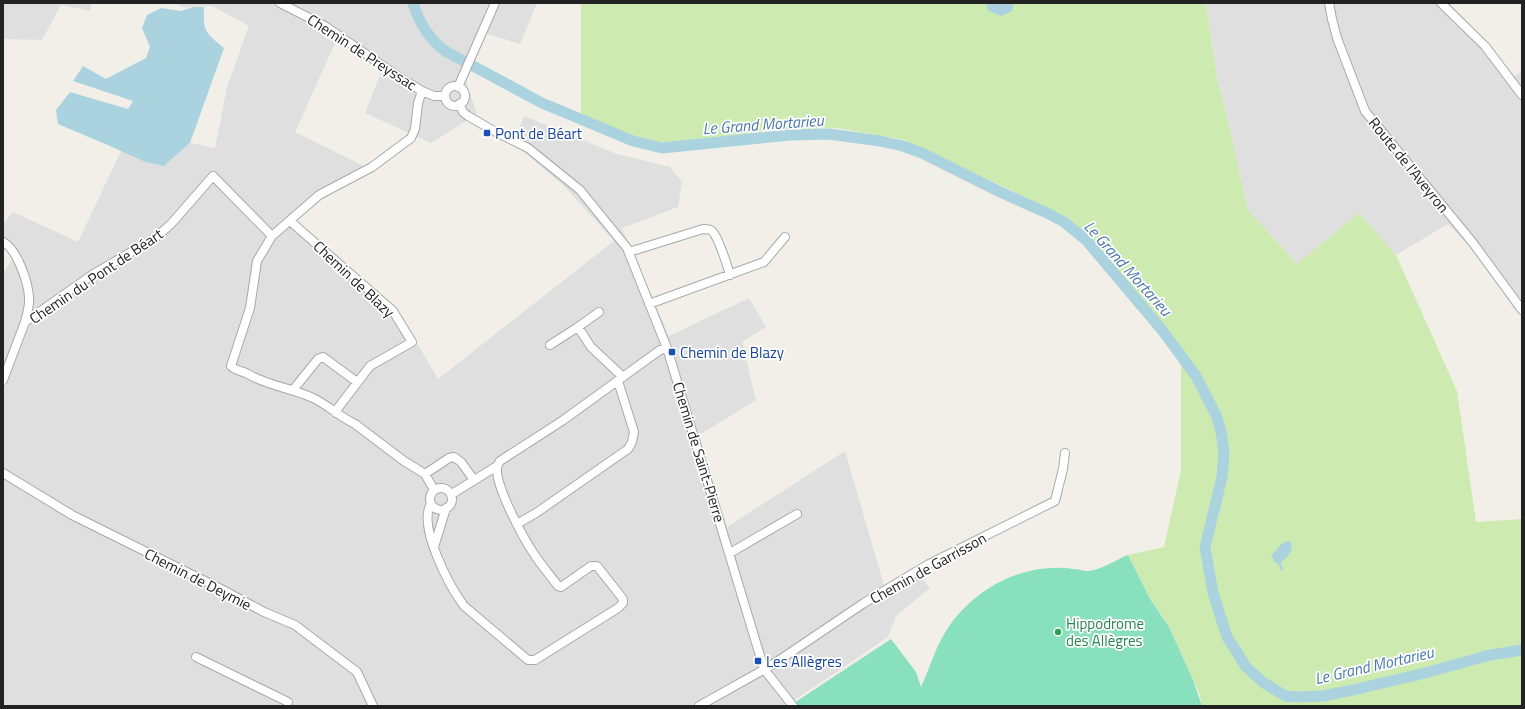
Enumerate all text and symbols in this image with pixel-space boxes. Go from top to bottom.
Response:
street label: Chemin de Preyssac [303,8,421,96]
water label: Le Grand Mortarieu [702,108,825,140]
street label: Route de l'Aveyron [1363,112,1455,218]
place label: Pont de Béart [495,122,583,145]
marker: Pont de Béart [482,128,492,138]
water label: Le Grand Mortarieu [1079,215,1178,322]
street label: Chemin du Pont de Béart [24,222,168,329]
street label: Chemin de Blazy [308,235,400,323]
place label: Chemin de Blazy [680,341,784,364]
marker: Chemin de Blazy [667,347,677,357]
street label: Chemin de Saint-Pierre [667,379,731,525]
street label: Chemin de Garrisson [866,526,990,610]
street label: Chemin de Deymie [140,542,256,616]
place label: Hippodrome des Allègres [1066,612,1144,652]
marker: Hippodrome des Allègres [1053,627,1063,637]
water label: Le Grand Mortarieu [1312,639,1437,690]
place label: Les Allègres [766,650,842,673]
marker: Les Allègres [753,656,763,666]

